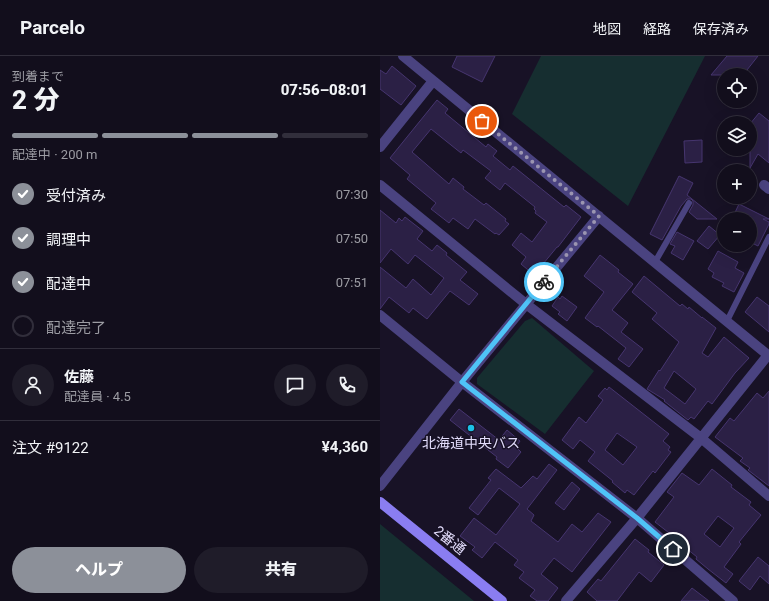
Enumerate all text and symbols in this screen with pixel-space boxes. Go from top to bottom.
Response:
text: Parcelo [20,16,85,39]
text: 地図 [593,21,621,37]
text: 経路 [643,21,671,37]
text: 保存済み [693,21,749,37]
map controls [717,68,757,252]
button: locate [717,68,757,108]
text: 到着まで [12,69,64,84]
text: 07:56–08:01 [281,81,368,99]
text: 2 分 [12,85,59,115]
pin [465,104,499,138]
icon: bag [471,110,493,132]
button: layers [717,116,757,156]
text: 配達中 · 200 m [12,147,97,162]
button: + [717,164,757,204]
icon: check [12,183,34,205]
text: 受付済み [46,187,106,205]
text: 07:30 [336,187,368,202]
button: − [717,212,757,252]
icon: check [12,227,34,249]
text: 調理中 [46,231,91,249]
text: 07:50 [336,231,368,246]
courier [524,262,564,302]
icon: check [12,271,34,293]
icon: bike [533,271,555,293]
text: 配達中 [46,275,91,293]
text: 07:51 [336,275,368,290]
text: 配達完了 [46,319,106,337]
button: person [12,364,54,406]
button: chat [274,364,316,406]
button: phone [326,364,368,406]
text: 佐藤 [64,368,94,386]
text: 配達員 · 4.5 [64,389,131,404]
marker: 北海道中央バス [466,423,476,433]
place label: 北海道中央バス [422,435,520,451]
text: ¥4,360 [322,438,368,456]
text: 注文 #9122 [12,439,89,457]
street label: 2番通 [431,522,469,558]
pin [656,532,690,566]
icon: home [662,538,684,560]
button: ヘルプ [12,547,186,593]
button: 共有 [194,547,368,593]

